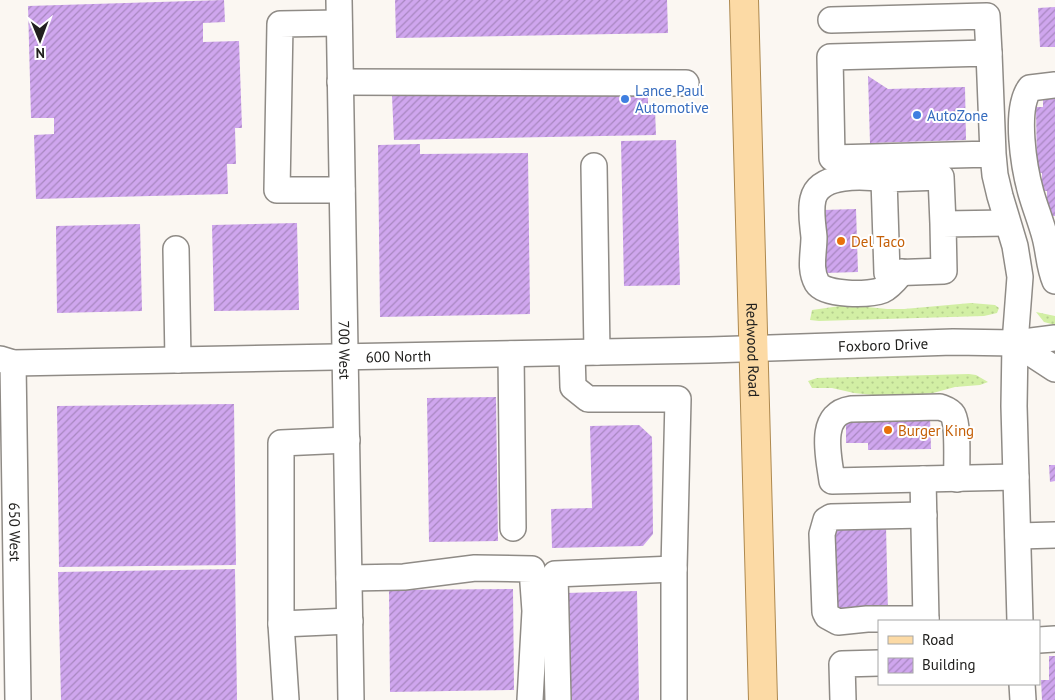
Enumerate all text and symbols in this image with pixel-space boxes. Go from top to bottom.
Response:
north arrow [15,15,65,65]
text: N [35,44,45,62]
place label: Lance Paul Automotive [635,81,709,117]
marker: Lance Paul Automotive [619,93,631,105]
place label: AutoZone [927,106,988,125]
marker: AutoZone [911,109,923,121]
place label: Del Taco [851,232,905,251]
marker: Del Taco [835,235,847,247]
street label: Redwood Road [743,302,764,398]
street label: 700 West [335,320,355,380]
street label: Foxboro Drive [838,333,929,355]
street label: 600 North [365,346,431,366]
place label: Burger King [898,421,974,440]
marker: Burger King [882,424,894,436]
street label: 650 West [6,502,25,562]
legend [878,620,1040,685]
text: Road [922,630,954,649]
text: Building [922,655,976,674]

